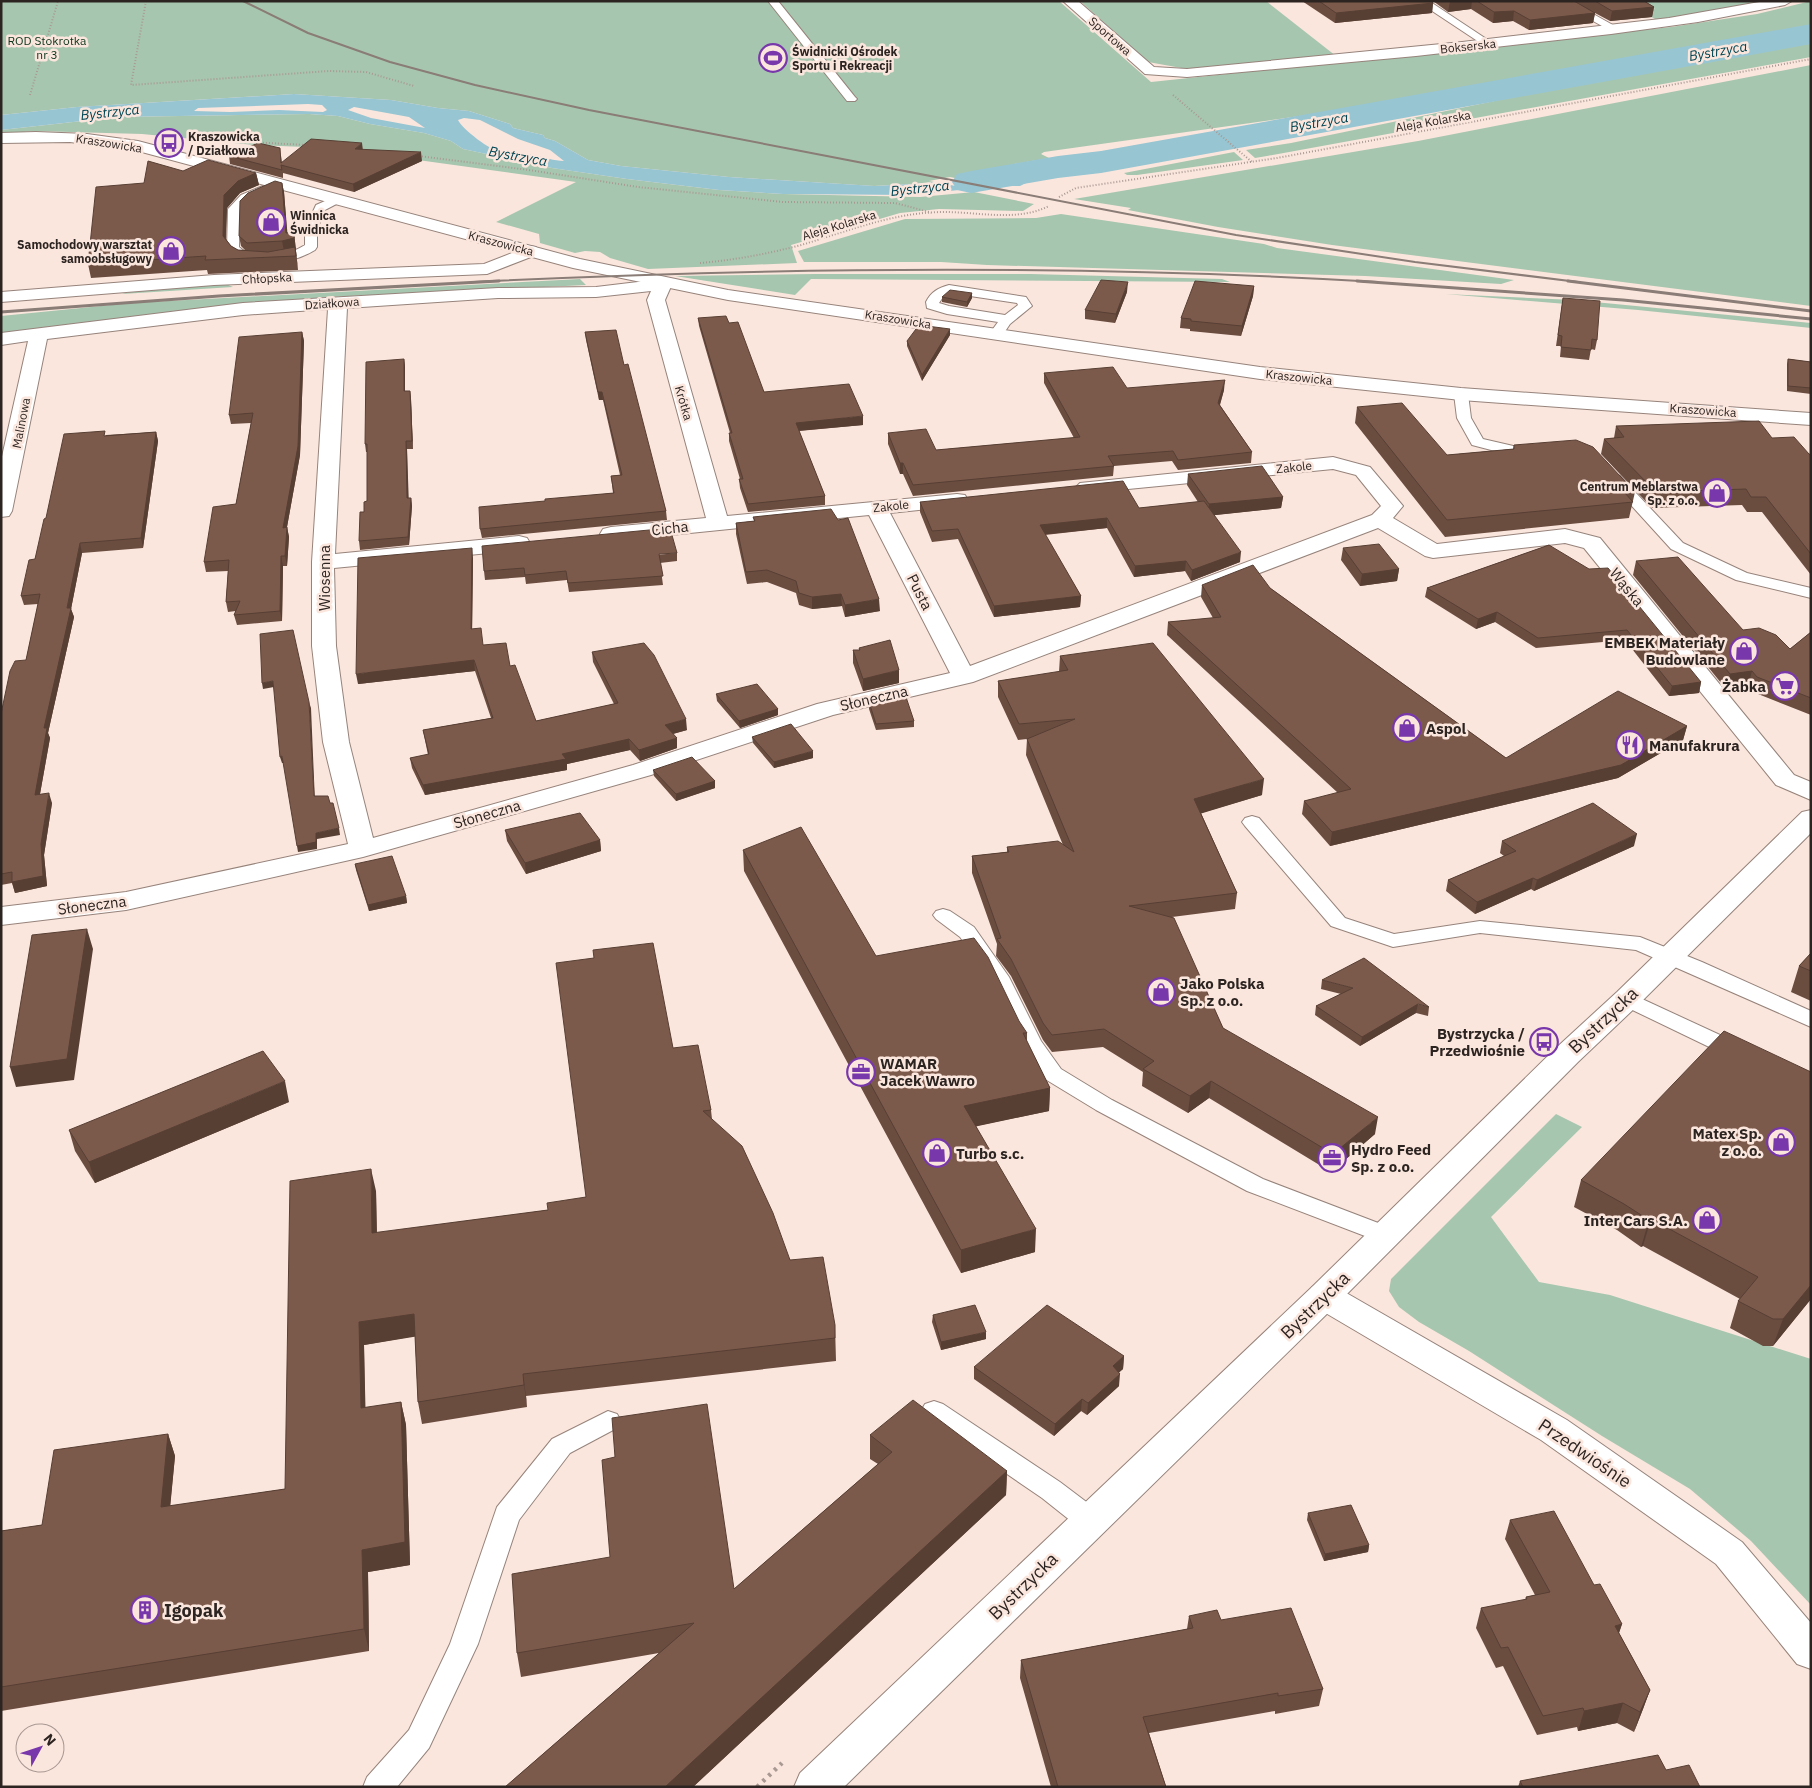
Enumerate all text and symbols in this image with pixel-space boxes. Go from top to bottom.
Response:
street label: Sportowa [1086,13,1135,59]
park label: ROD Stokrotka nr 3 [7,33,87,62]
street label: Bokserska [1439,36,1497,56]
water label: Bystrzyca [1687,37,1749,65]
sports icon: Świdnicki Ośrodek Sportu i Rekreacji [758,43,788,73]
place label: Świdnicki Ośrodek Sportu i Rekreacji [792,43,897,73]
water label: Bystrzyca [80,100,140,124]
street label: Aleja Kolarska [1394,107,1473,135]
water label: Bystrzyca [1288,108,1350,136]
bus stop icon: Kraszowicka / Działkowa [154,128,184,158]
place label: Kraszowicka / Działkowa [188,129,260,158]
street label: Kraszowicka [75,130,144,156]
water label: Bystrzyca [487,142,549,170]
water label: Bystrzyca [890,176,950,200]
street label: Aleja Kolarska [800,206,878,243]
shop icon: Winnica Świdnicka [256,207,286,237]
place label: Winnica Świdnicka [290,208,349,237]
street label: Kraszowicka [467,227,536,259]
shop icon: Samochodowy warsztat samoobsługowy [156,236,186,266]
place label: Samochodowy warsztat samoobsługowy [17,237,153,266]
street label: Chłopska [242,269,293,287]
street label: Działkowa [304,294,360,312]
street label: Kraszowicka [864,306,933,332]
street label: Kraszowicka [1265,366,1334,388]
street label: Krótka [672,384,696,423]
street label: Malinowa [9,396,33,450]
street label: Kraszowicka [1669,400,1738,420]
street label: Zakole [1275,458,1313,476]
shop icon: Centrum Meblarstwa Sp. z o.o. [1702,478,1732,508]
place label: Centrum Meblarstwa Sp. z o.o. [1580,479,1698,508]
street label: Zakole [872,497,910,515]
street label: Cicha [651,517,689,539]
street label: Wiosenna [315,545,334,611]
street label: Wąska [1606,564,1648,610]
street label: Pusta [903,571,937,613]
place label: EMBEK Materiały Budowlane [1604,633,1725,669]
shop icon: EMBEK Materiały Budowlane [1729,636,1759,666]
supermarket icon: Żabka [1770,671,1800,701]
place label: Żabka [1722,677,1766,696]
street label: Słoneczna [838,681,910,715]
shop icon: Aspol [1392,713,1422,743]
place label: Aspol [1426,719,1466,738]
restaurant icon: Manufakrura [1615,730,1645,760]
place label: Manufakrura [1649,736,1740,755]
street label: Słoneczna [451,795,523,833]
street label: Słoneczna [57,891,127,919]
place label: Jako Polska Sp. z o.o. [1180,974,1265,1010]
shop icon: Jako Polska Sp. z o.o. [1146,977,1176,1007]
street label: Bystrzycka [1563,982,1643,1058]
place label: Bystrzycka / Przedwiośnie [1430,1024,1525,1060]
bus stop icon: Bystrzycka / Przedwiośnie [1529,1027,1559,1057]
place label: WAMAR Jacek Wawro [880,1054,975,1090]
office icon: WAMAR Jacek Wawro [846,1057,876,1087]
place label: Matex Sp. z o. o. [1693,1124,1762,1160]
shop icon: Matex Sp. z o. o. [1766,1127,1796,1157]
shop icon: Turbo s.c. [922,1138,952,1168]
place label: Hydro Feed Sp. z o.o. [1351,1140,1431,1176]
office icon: Hydro Feed Sp. z o.o. [1317,1143,1347,1173]
place label: Turbo s.c. [956,1144,1024,1163]
shop icon: Inter Cars S.A. [1692,1205,1722,1235]
place label: Inter Cars S.A. [1584,1211,1688,1230]
street label: Bystrzycka [1276,1266,1355,1344]
street label: Przedwiośnie [1534,1413,1636,1493]
street label: Bystrzycka [984,1547,1063,1625]
building icon: Igopak [130,1595,160,1625]
place label: Igopak [164,1599,224,1622]
north arrow [15,1723,65,1773]
text: N [40,1730,60,1749]

